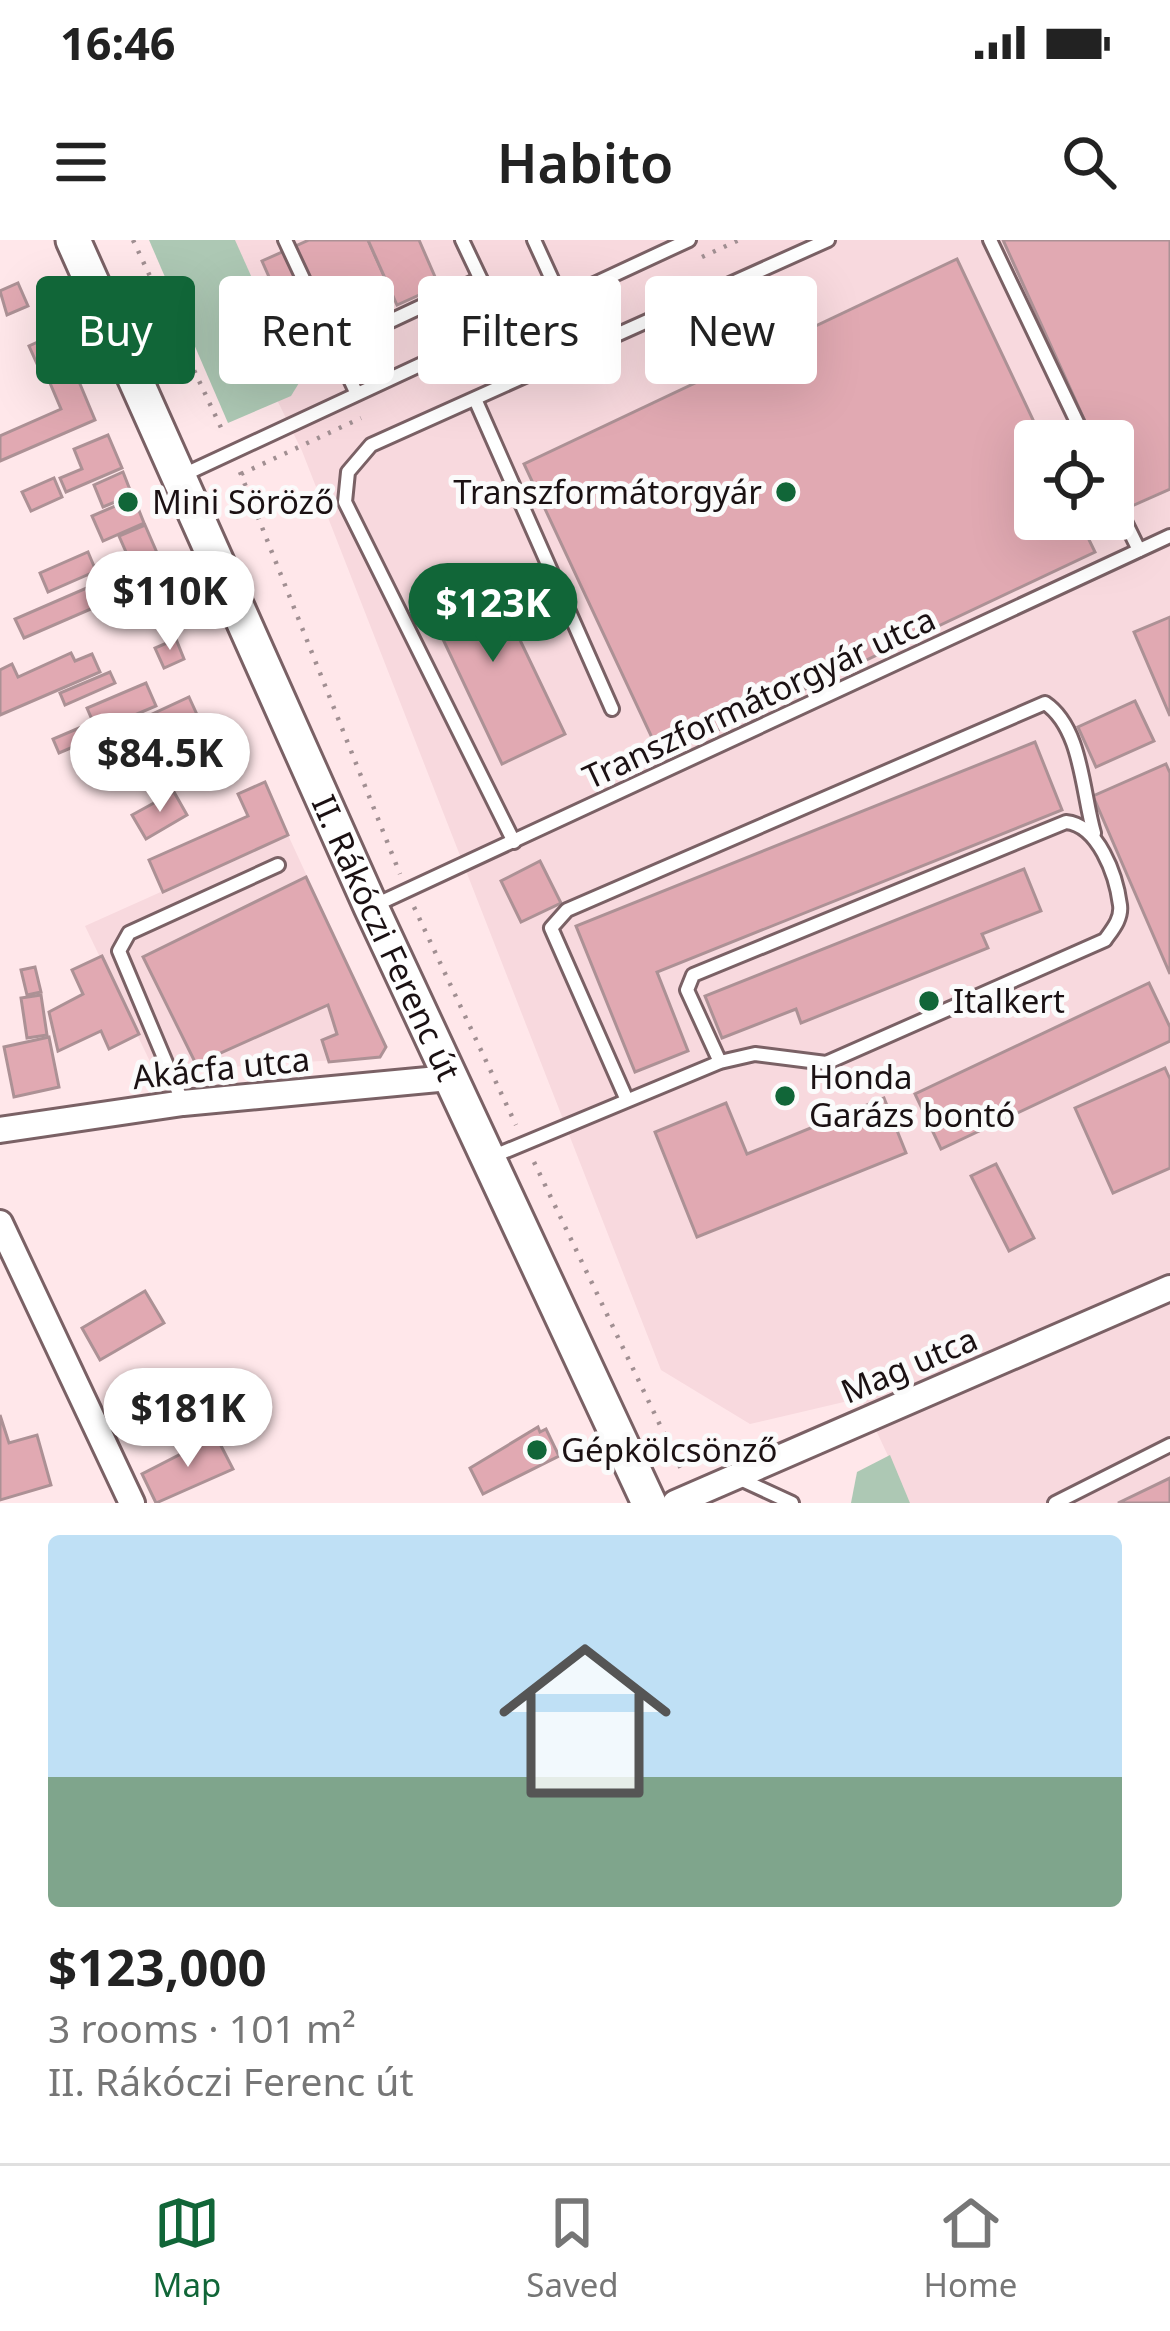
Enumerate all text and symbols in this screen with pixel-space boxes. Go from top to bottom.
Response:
text: 16:46 [60,12,176,73]
text: Habito [497,125,673,199]
icon: menu [48,129,114,195]
icon: search [1056,129,1122,195]
chip: Buy [36,276,195,384]
chip: Rent [219,276,394,384]
chip: Filters [418,276,621,384]
chip: New [645,276,817,384]
map controls [1014,420,1134,540]
button: locate [1014,420,1134,540]
place label: Transzformátorgyár [453,469,762,514]
place label: Mini Söröző [152,479,334,524]
marker: Transzformátorgyár [773,479,799,505]
marker: Mini Söröző [115,489,141,515]
pin: $110K [86,551,254,653]
text: $110K [112,563,228,616]
pin: $123K [409,563,577,665]
text: $123K [435,575,551,628]
street label: Transzformátorgyár utca [575,596,942,799]
pin: $84.5K [62,713,258,815]
text: $84.5K [97,725,223,778]
street label: II. Rákóczi Ferenc út [302,788,472,1088]
place label: Italkert [953,978,1065,1023]
marker: Italkert [916,988,942,1014]
street label: Akácfa utca [130,1036,312,1099]
place label: Honda Garázs bontó [809,1054,1015,1137]
marker: Honda Garázs bontó [772,1083,798,1109]
street label: Mag utca [834,1316,984,1413]
pin: $181K [104,1368,272,1470]
text: $181K [130,1380,246,1433]
place label: Gépkölcsönző [561,1427,778,1472]
marker: Gépkölcsönző [524,1437,550,1463]
icon: home [477,1613,693,1829]
text: $123,000 [48,1931,267,2001]
text: 3 rooms · 101 m² [48,2001,356,2054]
text: II. Rákóczi Ferenc út [48,2054,414,2107]
tab: Map [153,2190,221,2307]
tab: Saved [526,2190,619,2307]
tab: Home [924,2190,1017,2307]

